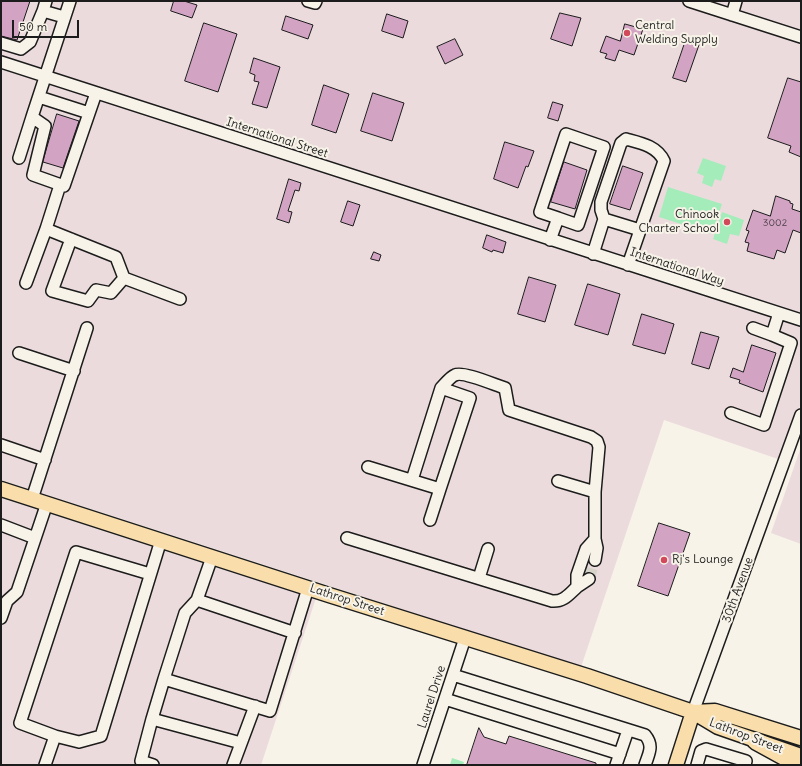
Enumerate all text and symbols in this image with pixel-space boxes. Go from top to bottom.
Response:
scale bar [14,12,81,38]
text: 50 m [19,19,47,34]
place label: Central Welding Supply [635,19,718,47]
marker: Central Welding Supply [622,28,632,38]
street label: International Street [224,115,330,161]
place label: Chinook Charter School [638,208,719,236]
marker: Chinook Charter School [722,217,732,227]
house number: 3002 [763,217,787,229]
street label: International Way [628,245,726,289]
place label: Rj's Lounge [672,553,733,567]
marker: Rj's Lounge [659,555,669,565]
street label: 30th Avenue [719,555,757,625]
street label: Lathrop Street [308,581,386,619]
street label: Laurel Drive [415,664,449,730]
street label: Lathrop Street [707,715,785,757]

